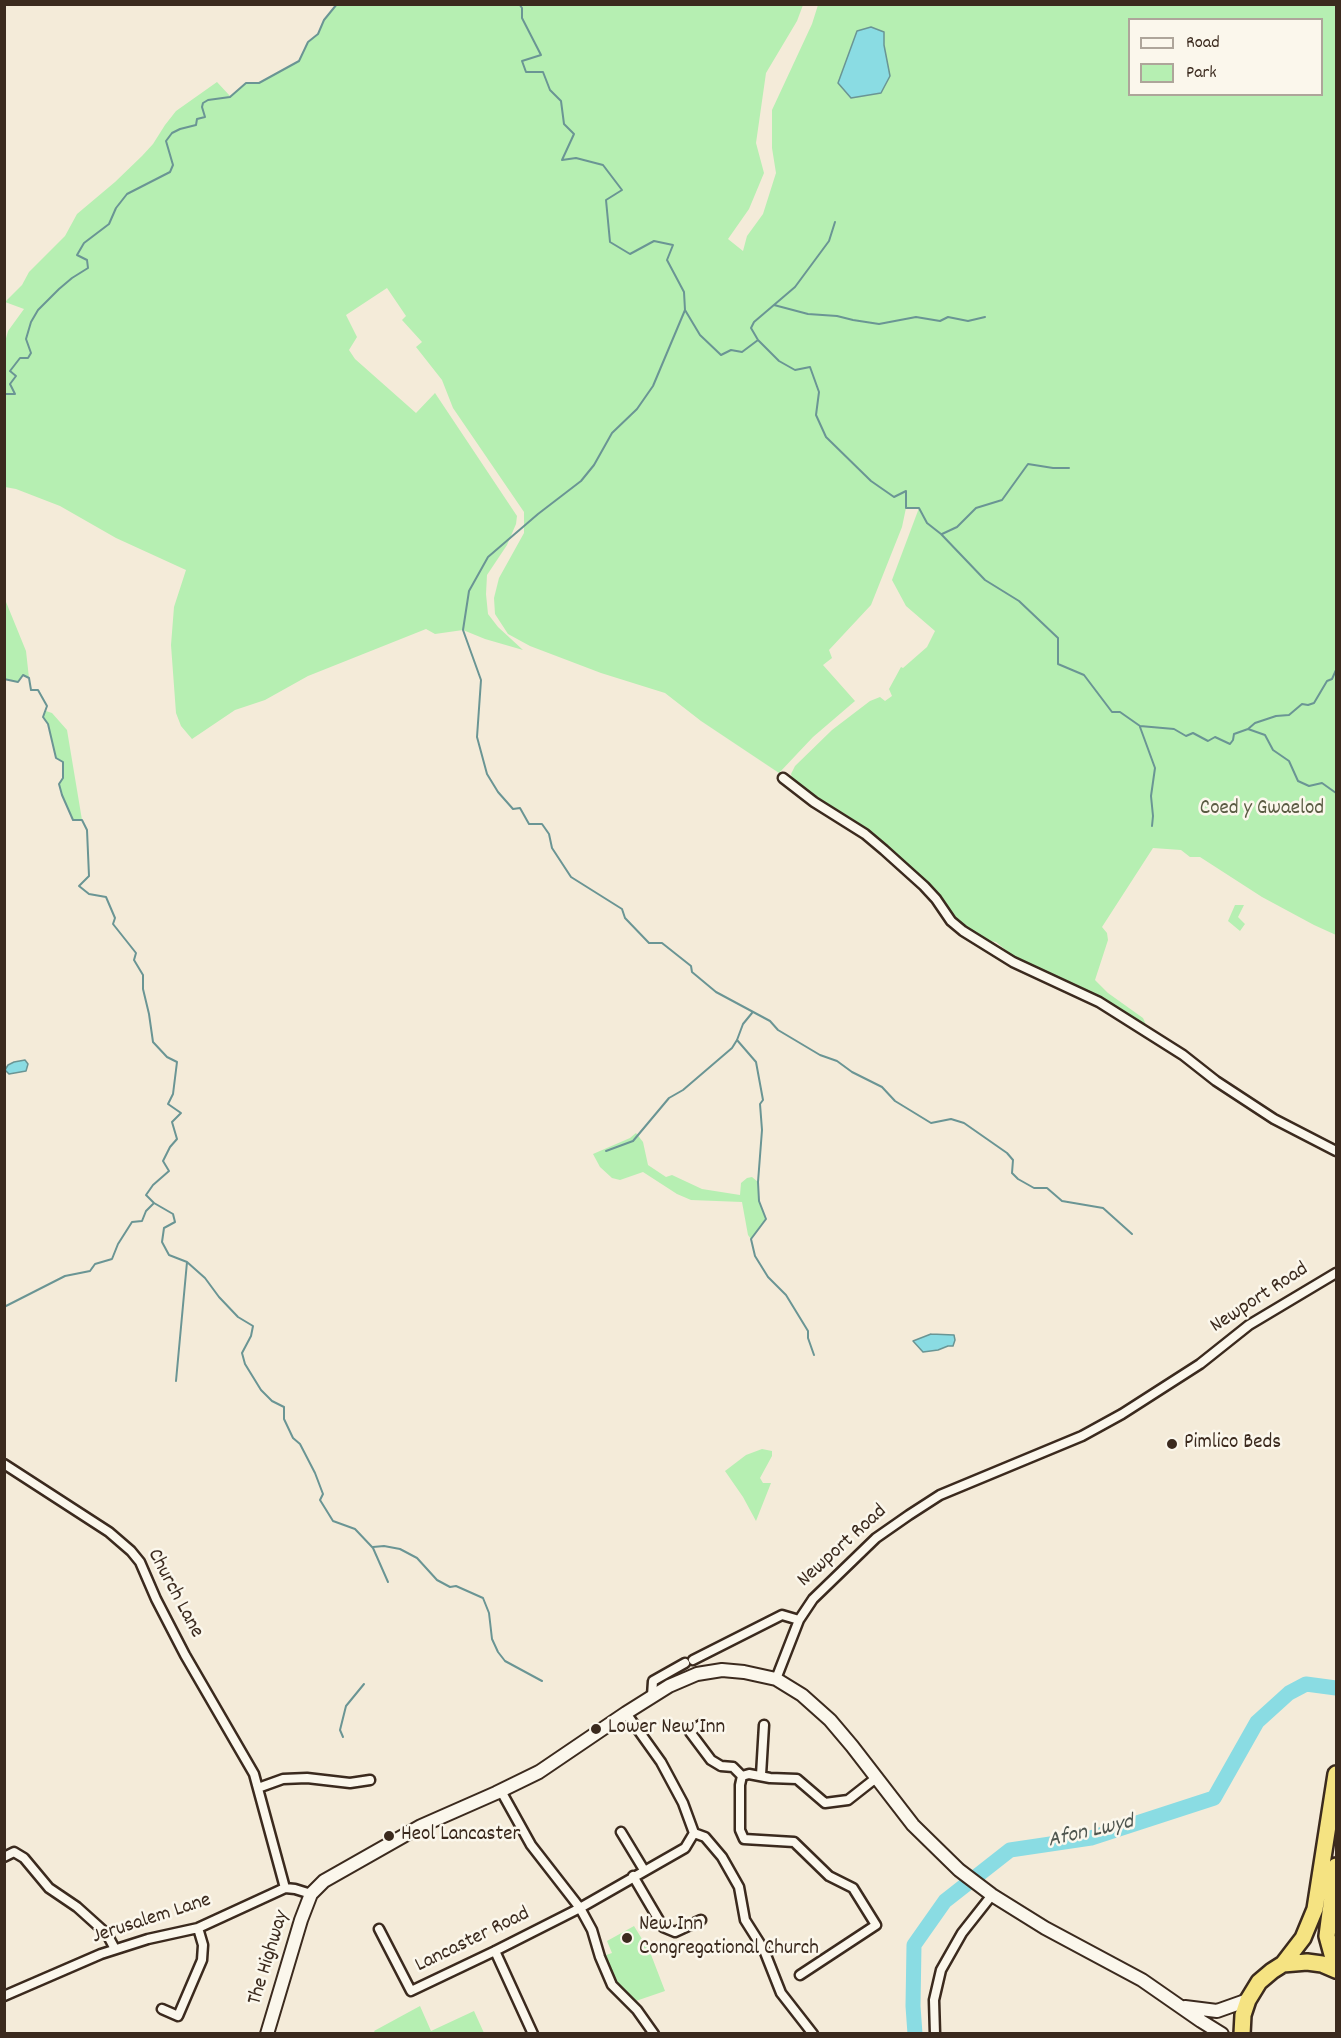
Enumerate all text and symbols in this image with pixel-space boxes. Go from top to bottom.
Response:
legend [1128,18,1323,96]
text: Road [1186,31,1220,56]
text: Park [1186,61,1217,86]
park label: Coed y Gwaelod [1200,797,1324,823]
street label: Newport Road [1206,1258,1314,1340]
place label: Pimlico Beds [1184,1431,1281,1457]
marker: Pimlico Beds [1165,1437,1179,1451]
street label: Newport Road [793,1500,893,1594]
street label: Church Lane [140,1545,208,1643]
place label: Lower New Inn [608,1716,725,1742]
marker: Lower New Inn [589,1722,603,1736]
water label: Afon Lwyd [1046,1810,1136,1856]
place label: Heol Lancaster [401,1823,520,1849]
marker: Heol Lancaster [382,1829,396,1843]
street label: Jerusalem Lane [89,1889,215,1951]
street label: Lancaster Road [412,1902,534,1980]
street label: The Highway [244,1908,296,2008]
place label: New Inn Congregational Church [639,1913,819,1963]
marker: New Inn Congregational Church [620,1931,634,1945]

